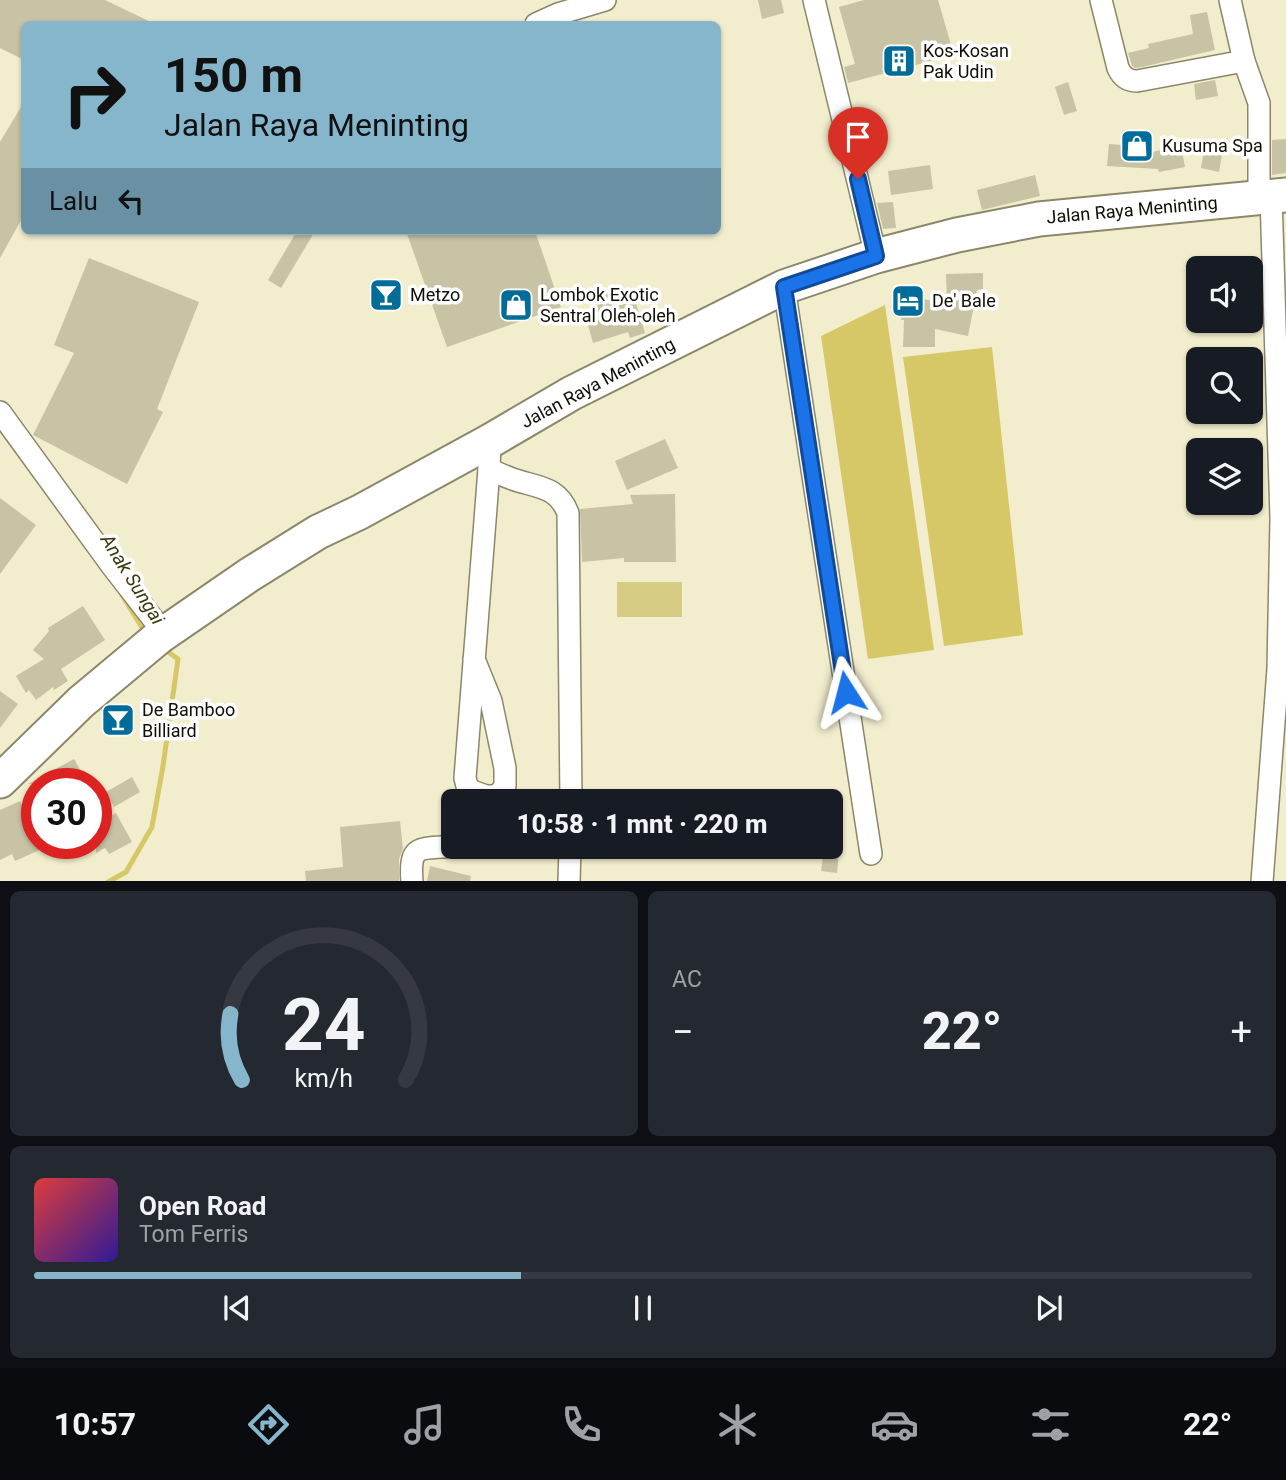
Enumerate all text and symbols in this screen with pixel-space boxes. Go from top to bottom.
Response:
place label: Kos-Kosan Pak Udin [923,40,1009,82]
building icon: Kos-Kosan Pak Udin [880,42,918,80]
text: 150 m [164,47,303,104]
icon: right [49,49,140,140]
text: Jalan Raya Meninting [164,106,469,144]
pin [828,107,888,179]
icon: arrive [839,118,877,156]
shop icon: Kusuma Spa [1118,127,1156,165]
place label: Kusuma Spa [1162,135,1263,156]
icon: left [112,182,150,220]
text: Lalu [49,186,98,216]
street label: Jalan Raya Meninting [1046,192,1218,227]
map controls [1186,256,1263,515]
button: sound [1186,256,1263,333]
bar icon: Metzo [367,276,405,314]
hotel icon: De' Bale [889,282,927,320]
place label: Metzo [410,284,460,305]
place label: Lombok Exotic Sentral Oleh-oleh [540,284,676,326]
shop icon: Lombok Exotic Sentral Oleh-oleh [497,286,535,324]
place label: De' Bale [932,290,996,311]
street label: Jalan Raya Meninting [517,333,678,432]
button: search [1186,347,1263,424]
button: layers [1186,438,1263,515]
water label: Anak Sungai [95,529,170,629]
position arrow [809,655,883,729]
place label: De Bamboo Billiard [142,699,235,741]
bar icon: De Bamboo Billiard [99,701,137,739]
speed limit sign: 30 [21,768,112,859]
text: 10:58 · 1 mnt · 220 m [517,809,767,839]
text: AC [672,966,702,993]
text: 24 [282,982,366,1068]
text: 22° [922,1001,1002,1062]
text: − [672,1010,694,1054]
text: + [1230,1010,1252,1054]
text: km/h [295,1063,353,1092]
text: Open Road [139,1191,267,1221]
text: Tom Ferris [139,1221,248,1248]
icon: previous [218,1289,256,1327]
icon: pause [624,1289,662,1327]
icon: next [1030,1289,1068,1327]
icon: directions [244,1400,293,1449]
icon: music [400,1400,449,1449]
icon: phone [557,1400,606,1449]
icon: climate [713,1400,762,1449]
icon: car [870,1400,919,1449]
icon: filters [1026,1400,1075,1449]
text: 10:57 [54,1405,136,1443]
text: 22° [1183,1405,1232,1443]

